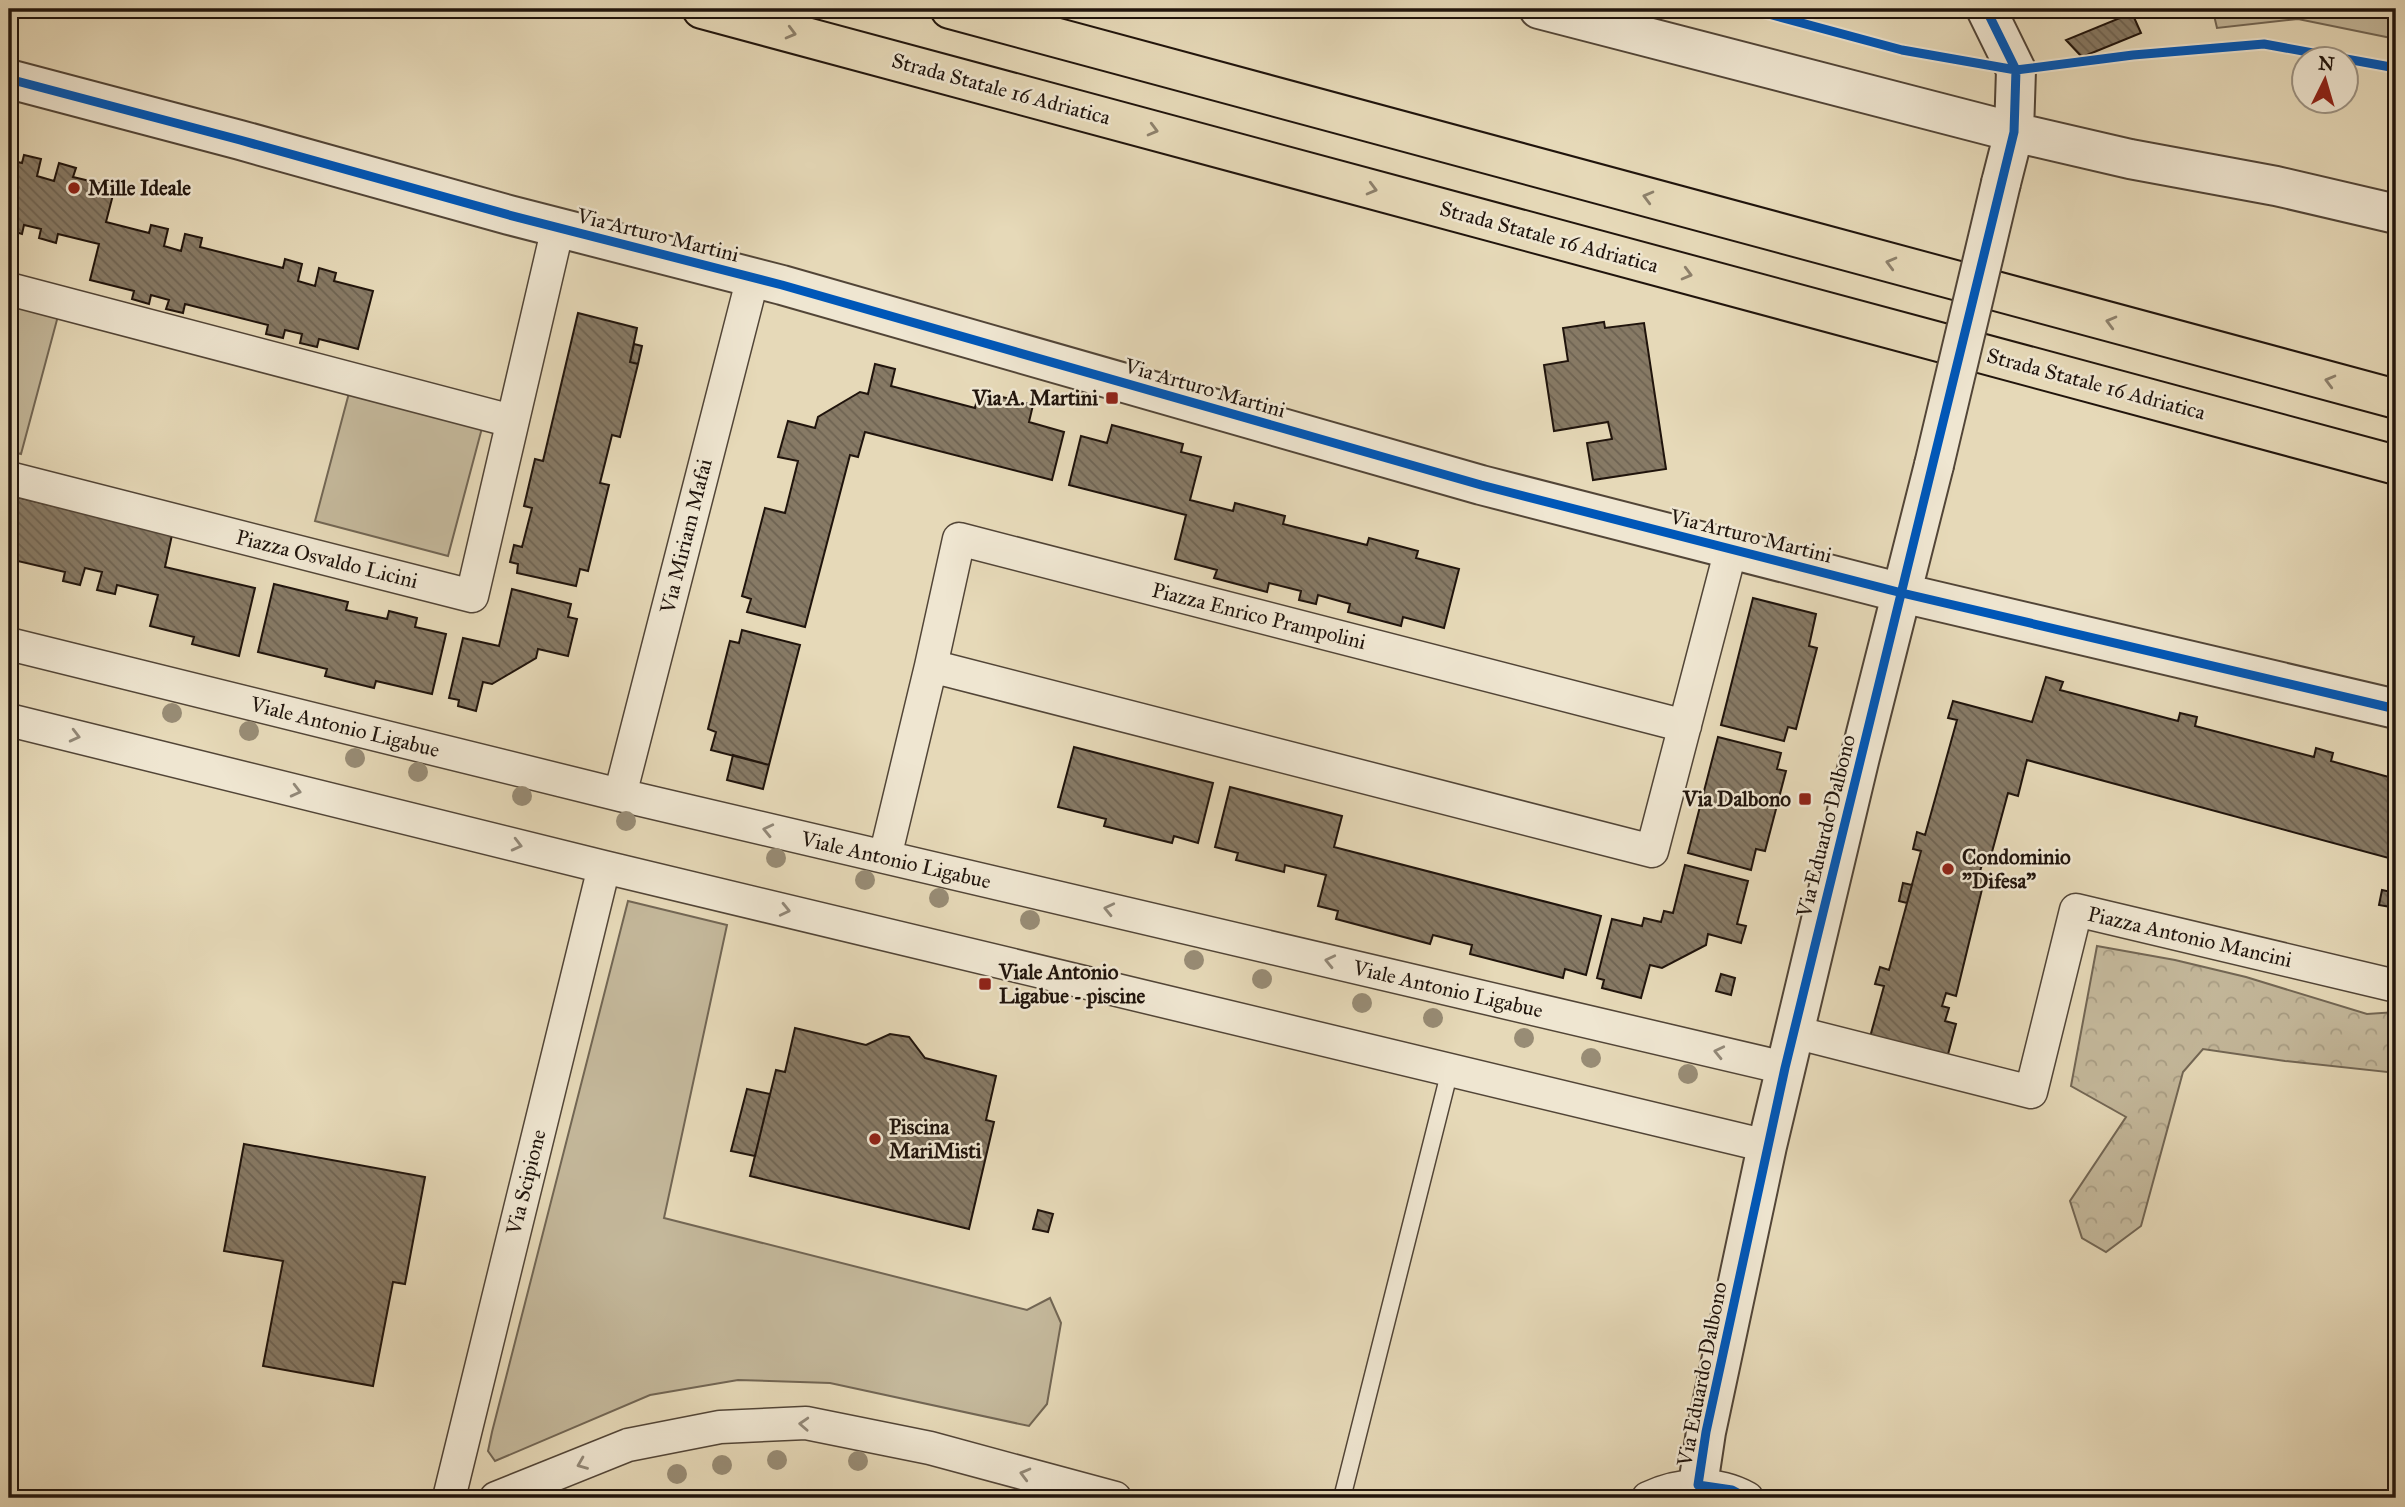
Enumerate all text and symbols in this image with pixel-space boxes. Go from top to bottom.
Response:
one-way arrow [785,25,797,39]
north arrow [2290,46,2360,116]
street label: Strada Statale 16 Adriatica [889,47,1113,131]
text: N [2317,51,2335,76]
one-way arrow [1147,122,1159,136]
place label: Mille Ideale [88,175,191,201]
marker: Mille Ideale [66,180,82,196]
one-way arrow [1366,181,1378,196]
one-way arrow [1642,191,1654,205]
street label: Strada Statale 16 Adriatica [1437,195,1661,279]
street label: Via Arturo Martini [573,202,742,268]
one-way arrow [1885,256,1897,271]
one-way arrow [1681,266,1693,280]
one-way arrow [2105,316,2117,330]
street label: Strada Statale 16 Adriatica [1984,342,2208,426]
street label: Via Arturo Martini [1121,352,1289,423]
one-way arrow [2325,375,2337,389]
place label: Via A. Martini [971,385,1098,411]
marker: Via A. Martini [1104,390,1120,406]
street label: Via Miriam Mafai [654,456,718,617]
street label: Via Arturo Martini [1666,503,1835,569]
street label: Piazza Osvaldo Licini [233,524,421,594]
street label: Piazza Enrico Prampolini [1149,577,1369,655]
street label: Viale Antonio Ligabue [247,691,443,763]
one-way arrow [69,728,81,742]
street label: Via Eduardo Dalbono [1791,732,1861,921]
one-way arrow [290,782,302,797]
place label: Via Dalbono [1682,786,1791,812]
marker: Via Dalbono [1797,791,1813,807]
one-way arrow [762,824,774,838]
street label: Viale Antonio Ligabue [798,825,994,895]
one-way arrow [511,837,523,851]
place label: Condominio "Difesa" [1962,844,2071,894]
marker: Condominio "Difesa" [1940,861,1956,877]
street label: Piazza Antonio Mancini [2085,901,2295,973]
one-way arrow [779,902,791,916]
one-way arrow [1103,903,1115,918]
street label: Viale Antonio Ligabue [1350,954,1546,1024]
one-way arrow [1324,955,1336,969]
place label: Viale Antonio Ligabue - piscine [998,959,1146,1009]
marker: Viale Antonio Ligabue - piscine [977,976,993,992]
one-way arrow [1713,1046,1725,1060]
place label: Piscina MariMisti [889,1114,982,1164]
street label: Via Scipione [500,1126,552,1238]
marker: Piscina MariMisti [867,1131,883,1147]
street label: Via Eduardo Dalbono [1671,1279,1733,1469]
one-way arrow [798,1417,809,1432]
one-way arrow [576,1455,588,1469]
one-way arrow [1019,1468,1031,1482]

